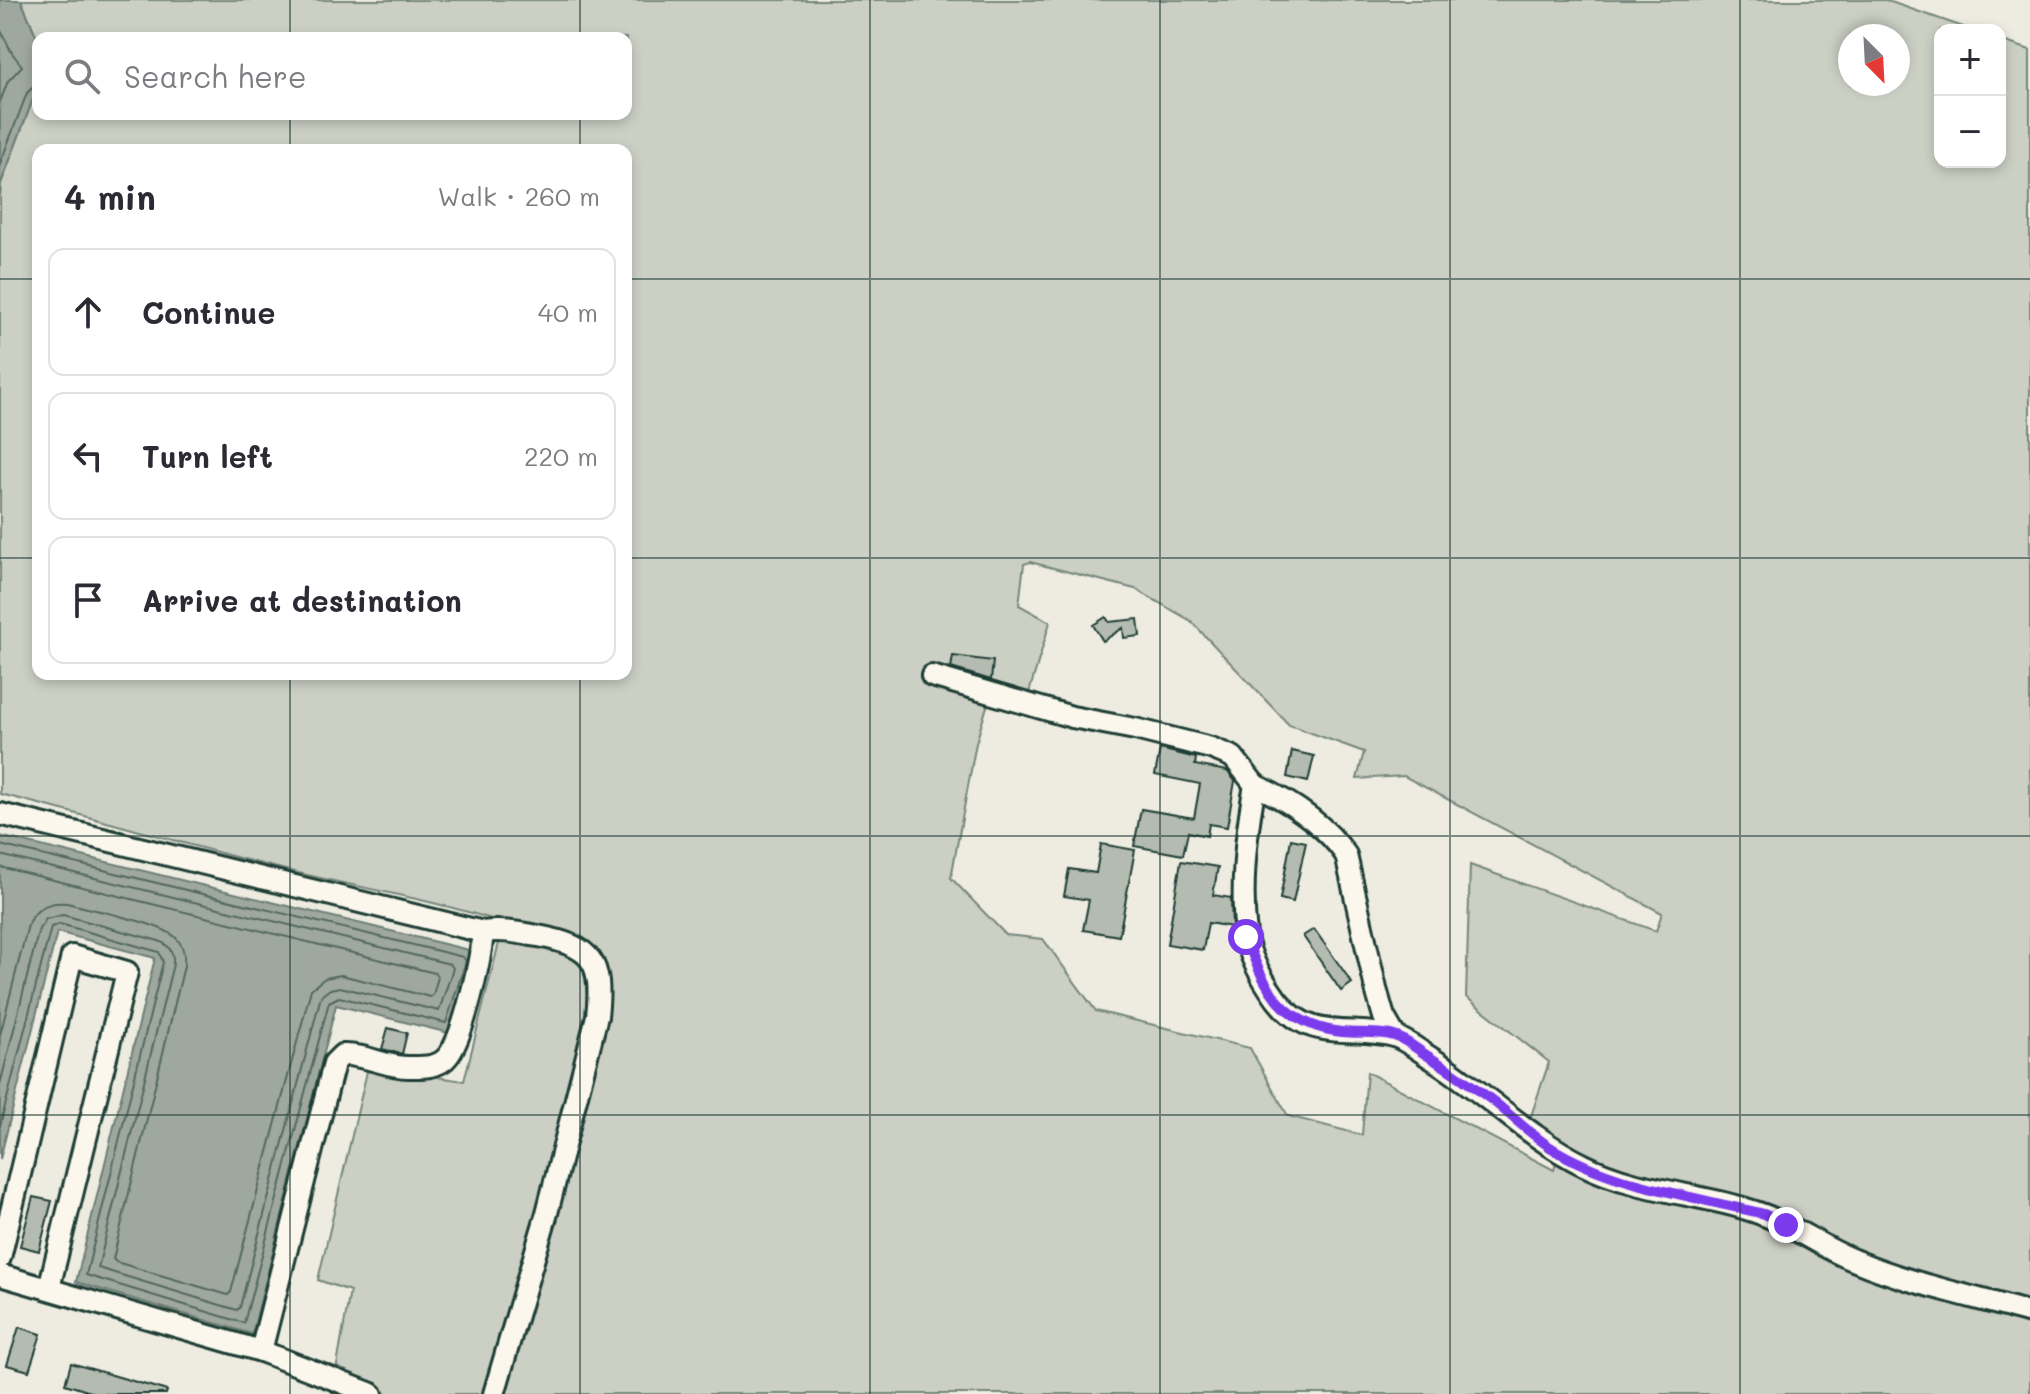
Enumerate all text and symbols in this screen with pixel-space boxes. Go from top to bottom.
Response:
north arrow [1838,24,1910,96]
map controls [1934,24,2006,168]
button: + [1934,24,2006,96]
search box [32,32,632,120]
icon: search [60,54,104,98]
text: Search here [124,56,307,96]
button: − [1934,96,2006,168]
text: 4 min [64,174,156,219]
text: Walk · 260 m [437,179,600,213]
icon: ahead [66,290,110,334]
text: Continue [142,292,275,332]
text: 40 m [538,295,598,329]
icon: left [66,434,110,478]
text: Turn left [142,436,273,476]
text: 220 m [524,439,598,473]
icon: arrive [66,578,110,622]
text: Arrive at destination [142,580,462,620]
route start [1228,919,1264,955]
route end [1768,1207,1804,1243]

